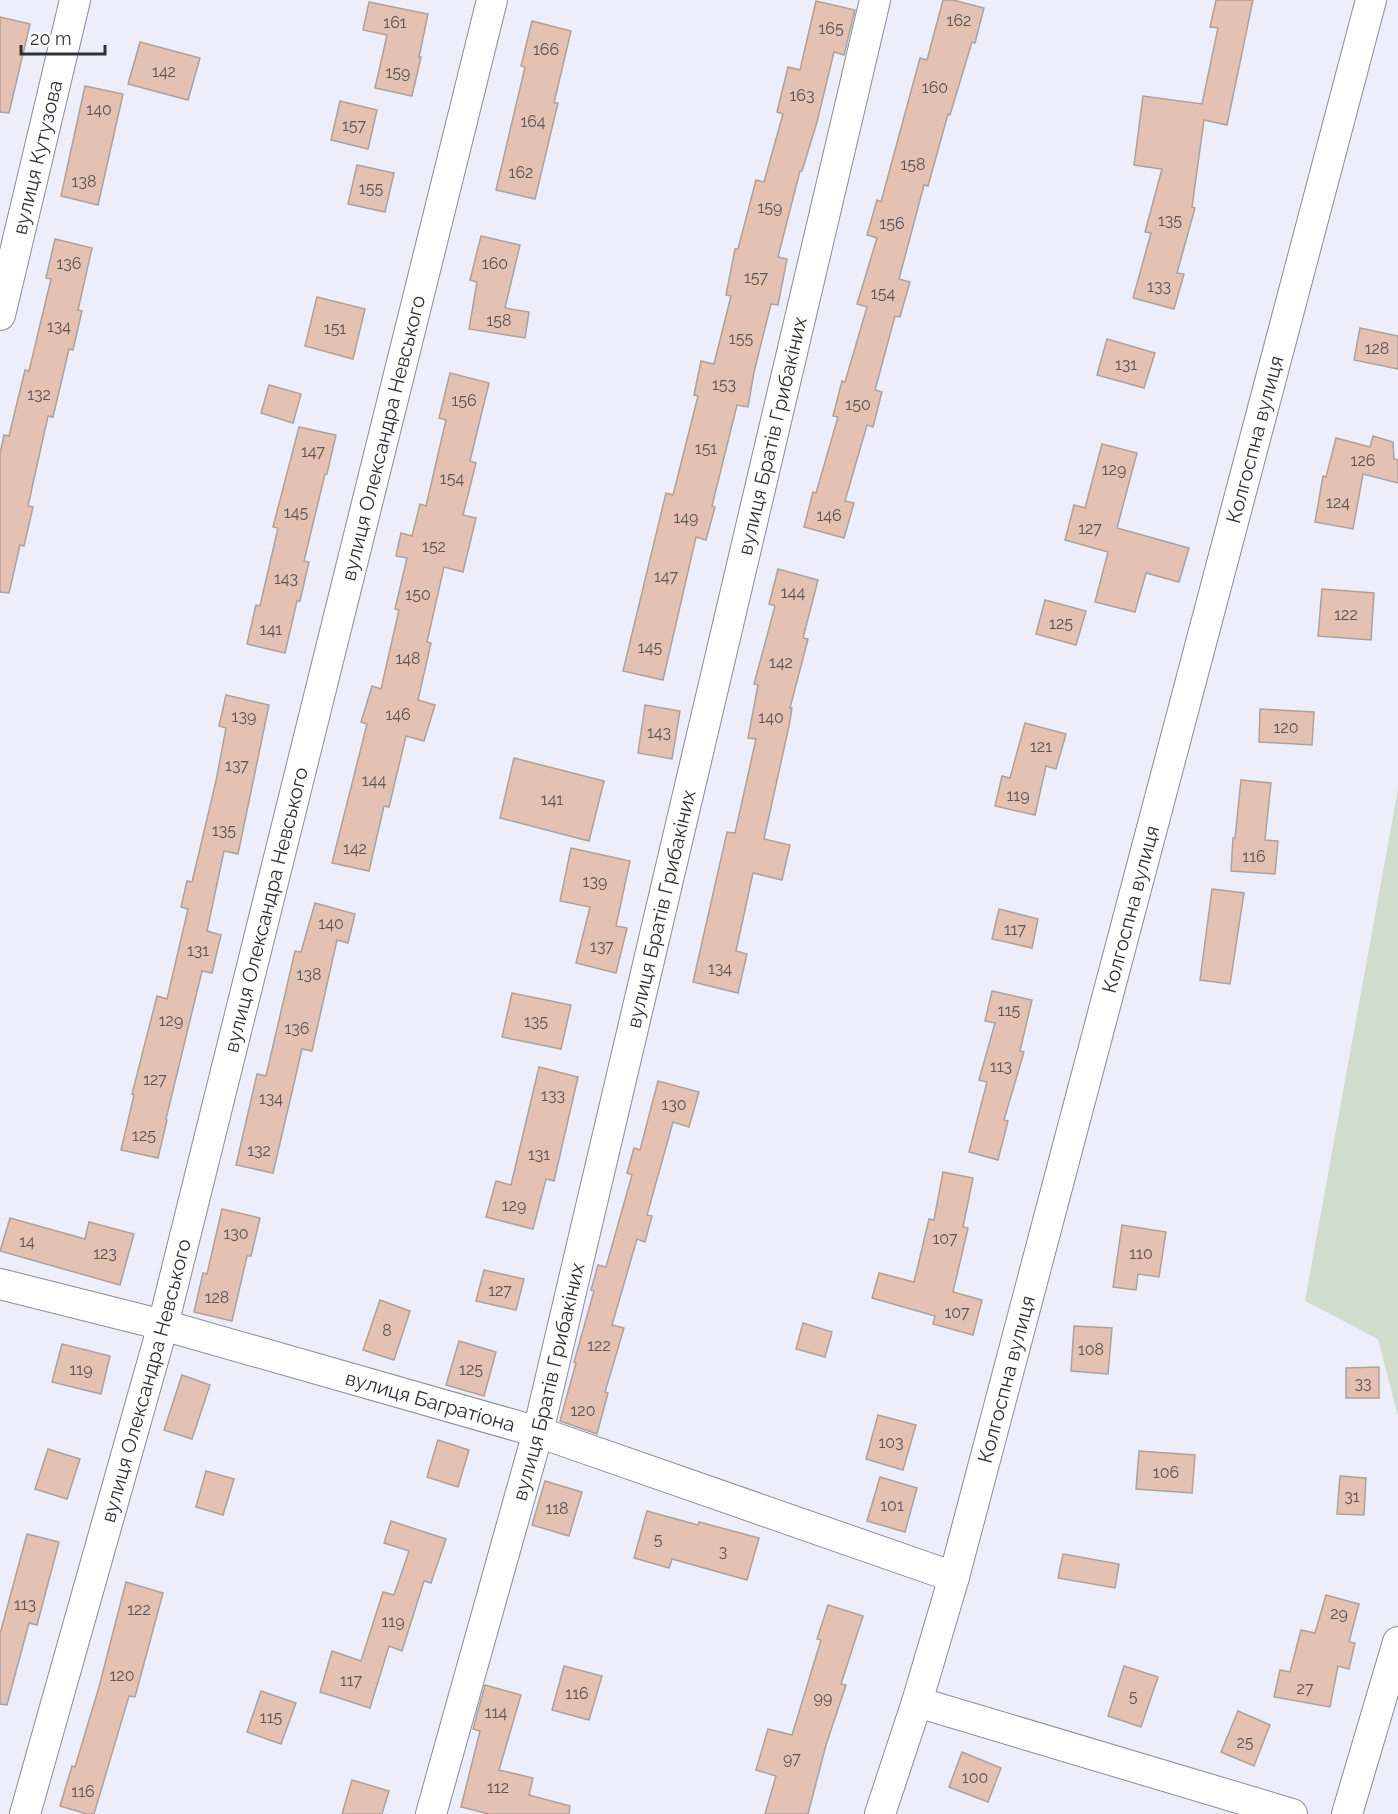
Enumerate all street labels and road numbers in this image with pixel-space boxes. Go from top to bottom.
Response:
street label: вулиця Кутузова [8,78,67,237]
street label: вулиця Олександра Невського [336,293,430,583]
street label: вулиця Братів Грибакіних [733,314,812,557]
street label: Колгоспна вулиця [1221,353,1288,526]
street label: вулиця Олександра Невського [219,765,313,1055]
street label: вулиця Братів Грибакіних [621,788,701,1030]
street label: Колгоспна вулиця [1097,823,1164,996]
street label: вулиця Олександра Невського [96,1236,196,1525]
street label: вулиця Братів Грибакіних [507,1261,589,1503]
street label: Колгоспна вулиця [973,1293,1040,1465]
street label: вулиця Багратіона [343,1366,518,1437]

